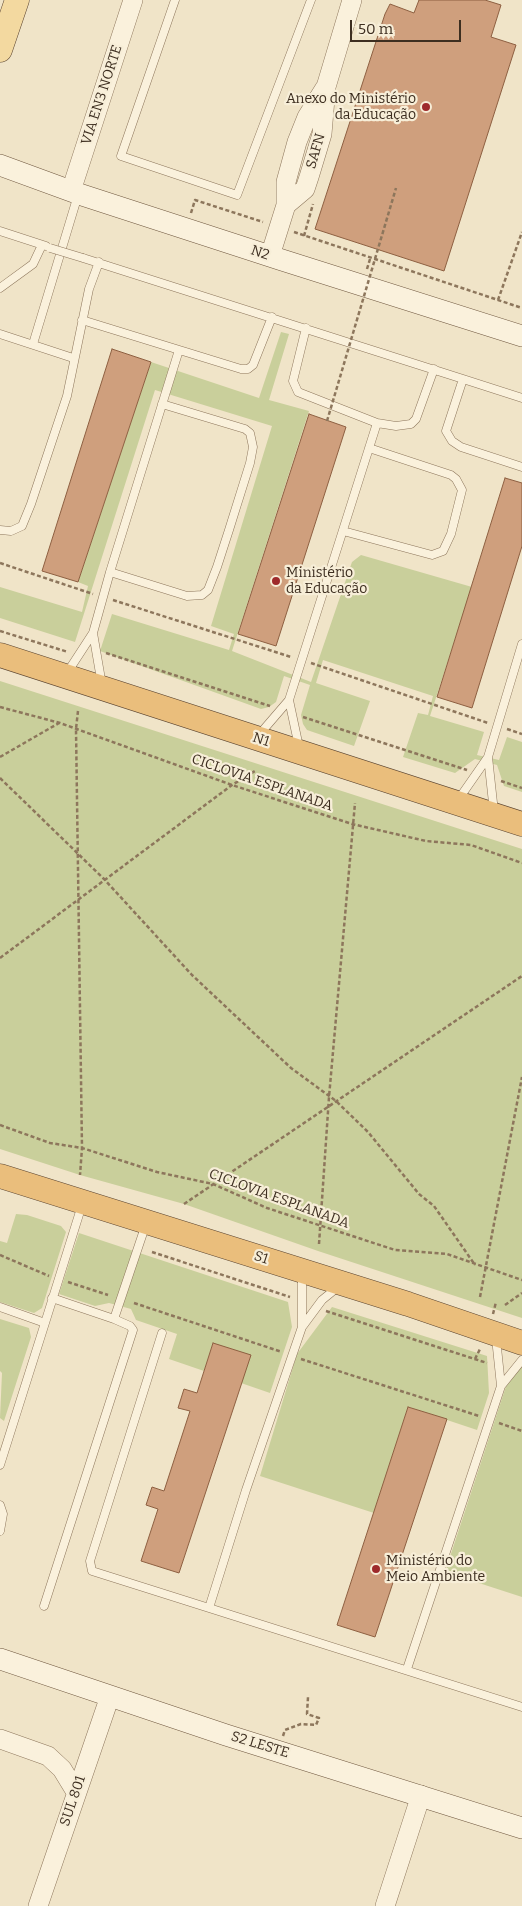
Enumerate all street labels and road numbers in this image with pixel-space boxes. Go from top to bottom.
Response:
street label: VIA EN3 NORTE [78,43,126,147]
street label: SAFN [303,131,329,171]
street label: N2 [248,242,272,264]
street label: N1 [250,729,272,751]
street label: CICLOVIA ESPLANADA [189,751,335,815]
street label: CICLOVIA ESPLANADA [206,1166,352,1232]
street label: S1 [252,1248,270,1268]
street label: S2 LESTE [229,1728,291,1762]
street label: SUL 801 [57,1774,89,1828]

